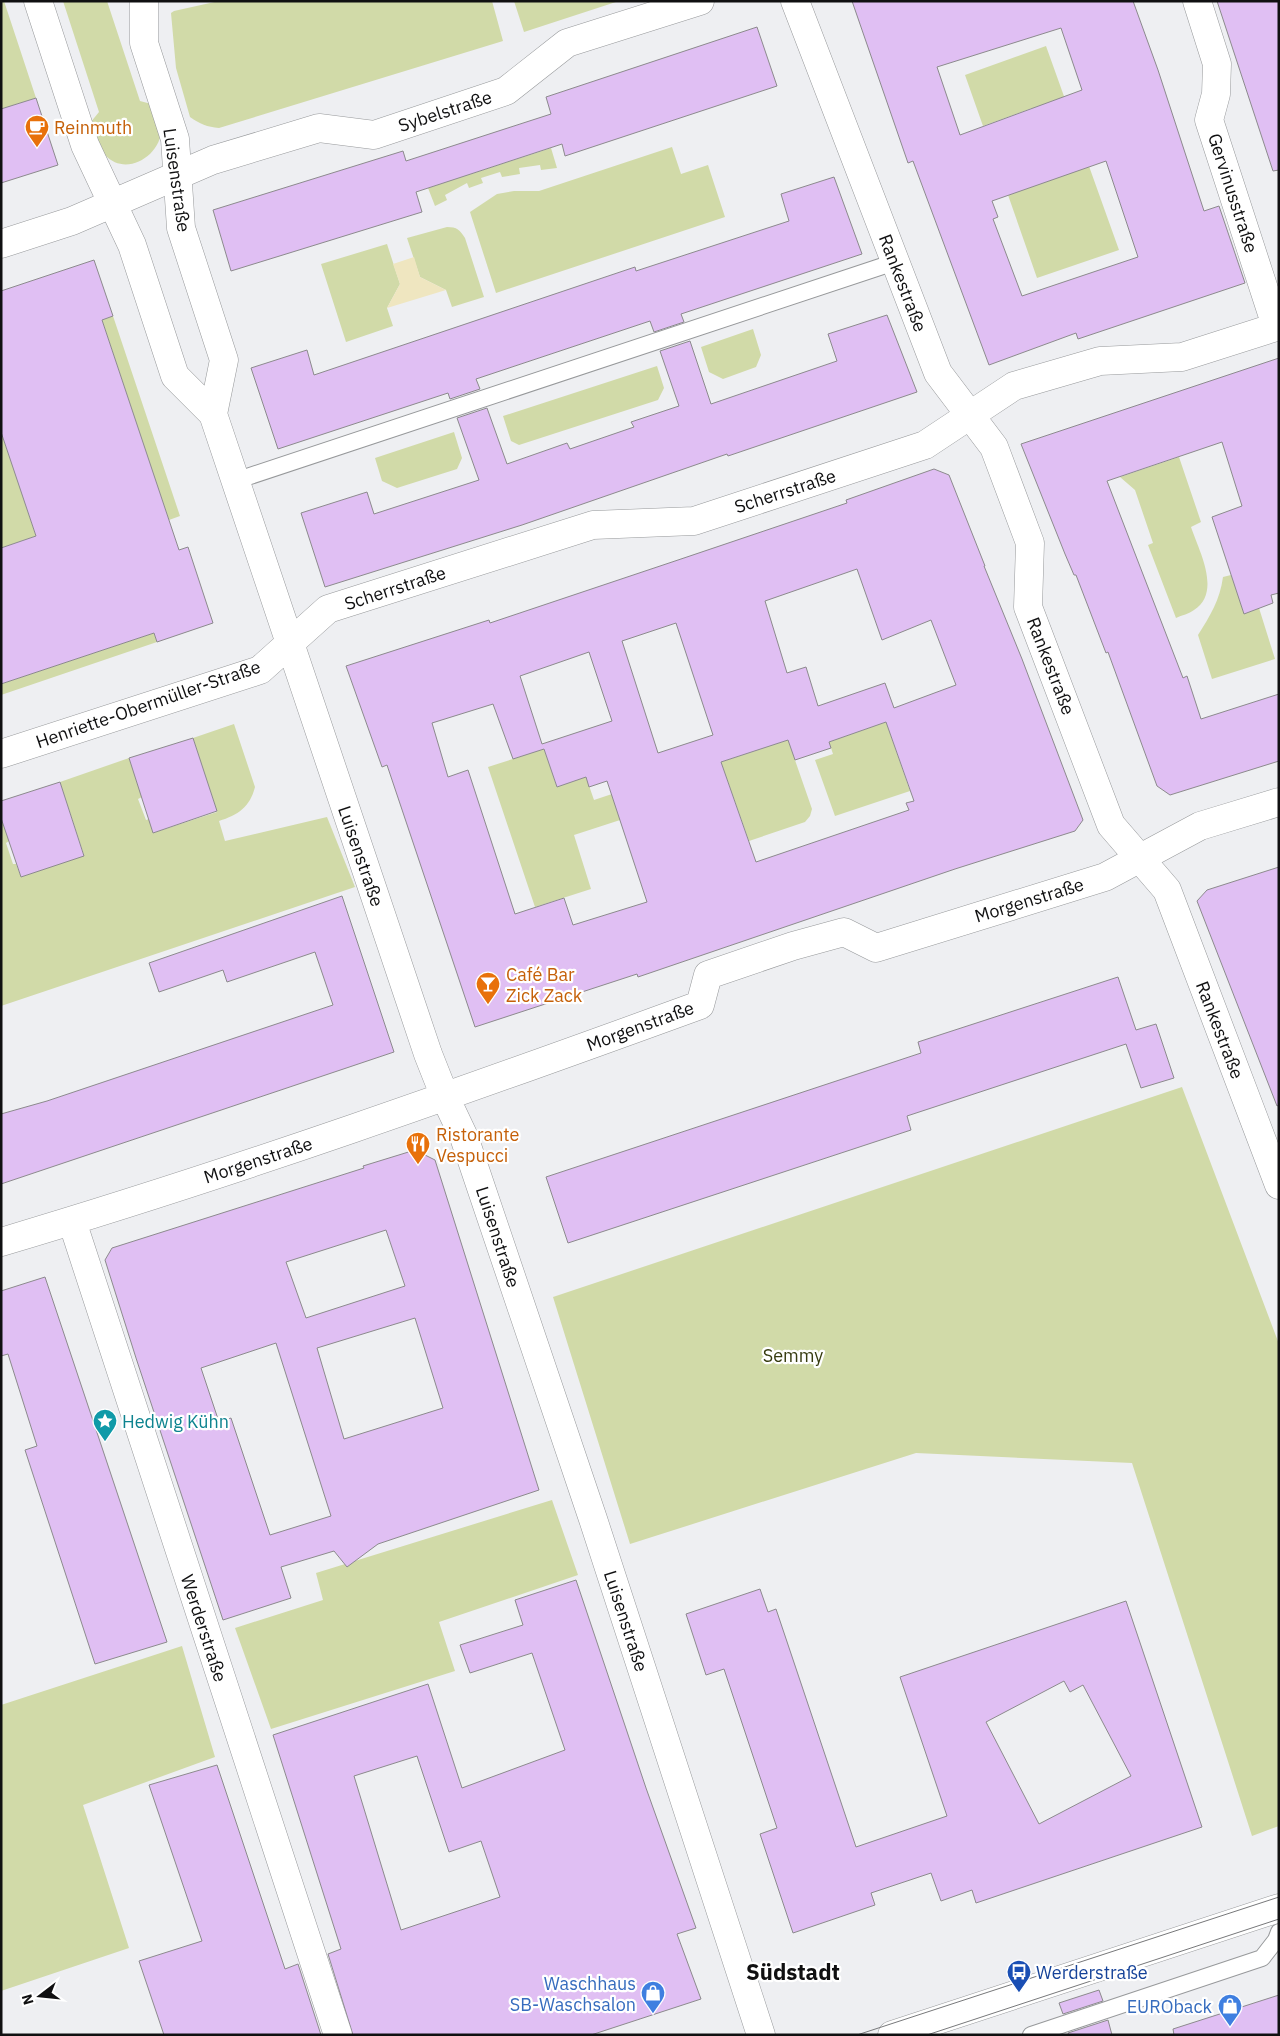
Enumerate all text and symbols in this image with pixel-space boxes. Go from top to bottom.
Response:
street label: Sybelstraße [395,85,495,137]
cafe icon: Reinmuth [24,114,50,148]
place label: Reinmuth [54,116,132,139]
street label: Luisenstraße [158,126,196,234]
street label: Gervinusstraße [1203,130,1263,256]
street label: Rankestraße [874,231,932,335]
street label: Scherrstraße [731,464,839,518]
street label: Scherrstraße [341,561,449,615]
street label: Rankestraße [1022,614,1080,718]
street label: Henriette-Obermüller-Straße [33,655,264,753]
street label: Luisenstraße [333,803,389,909]
street label: Morgenstraße [972,872,1086,928]
place label: Café Bar Zick Zack [506,963,583,1007]
bar icon: Café Bar Zick Zack [475,971,501,1005]
street label: Rankestraße [1191,978,1249,1082]
street label: Morgenstraße [583,996,697,1056]
place label: Ristorante Vespucci [436,1123,520,1167]
restaurant icon: Ristorante Vespucci [405,1131,431,1165]
street label: Morgenstraße [201,1132,315,1188]
street label: Luisenstraße [471,1184,525,1291]
park label: Semmy [763,1344,823,1367]
place icon: Hedwig Kühn [92,1408,118,1442]
place label: Hedwig Kühn [122,1410,229,1433]
street label: Luisenstraße [599,1568,653,1675]
street label: Werderstraße [176,1571,232,1685]
district label: Südstadt [746,1957,840,1986]
bus stop icon: Werderstraße [1006,1959,1032,1993]
place label: Werderstraße [1036,1961,1148,1984]
north arrow [15,1971,65,2021]
place label: Waschhaus SB-Waschsalon [510,1972,636,2016]
shop icon: Waschhaus SB-Waschsalon [640,1980,666,2014]
text: N [17,1992,38,2007]
shop icon: EUROback [1217,1993,1243,2027]
place label: EUROback [1127,1995,1213,2018]

